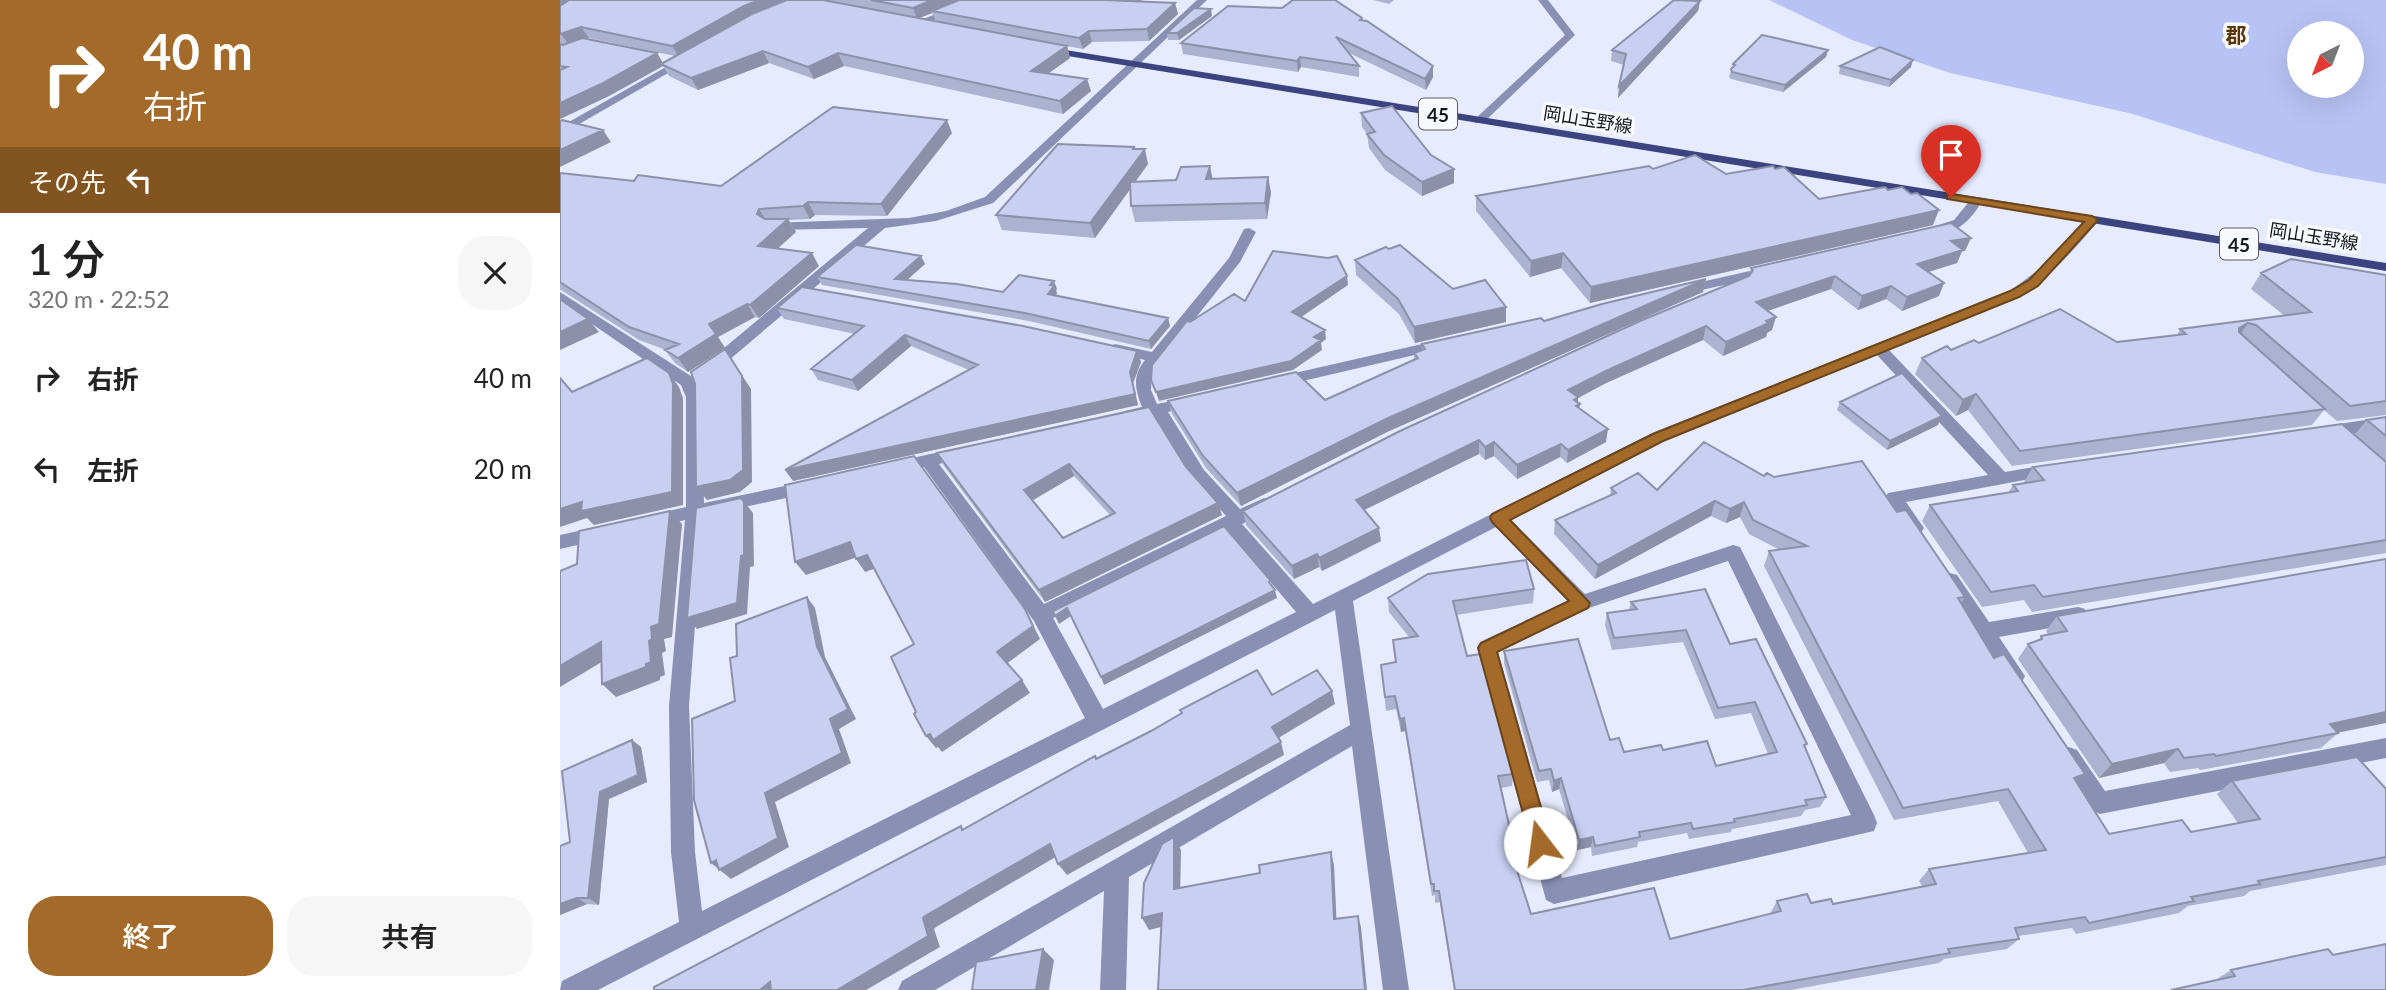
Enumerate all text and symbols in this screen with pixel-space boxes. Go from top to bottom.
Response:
north arrow [2287,21,2364,98]
map controls [2287,21,2364,98]
text: 40 m [143,22,253,80]
district label: 郡 [2226,22,2247,47]
icon: right [28,28,119,119]
text: 右折 [143,86,207,125]
road number: 45 [1419,98,1457,130]
street label: 岡山玉野線 [1542,101,1634,137]
pin [1921,125,1981,197]
icon: arrive [1932,136,1970,174]
icon: left [120,161,158,199]
text: その先 [28,166,106,198]
street label: 岡山玉野線 [2268,218,2360,254]
road number: 45 [2220,228,2258,260]
text: 1 分 [28,234,105,284]
button: close [458,236,532,310]
text: 320 m · 22:52 [28,285,170,313]
icon: right [28,359,66,397]
text: 40 m [474,362,532,394]
text: 右折 [87,363,139,395]
icon: left [28,450,66,488]
text: 20 m [474,453,532,485]
text: 左折 [87,454,139,486]
position arrow [1503,806,1577,880]
button: 終了 [28,896,273,976]
button: 共有 [287,896,532,976]

